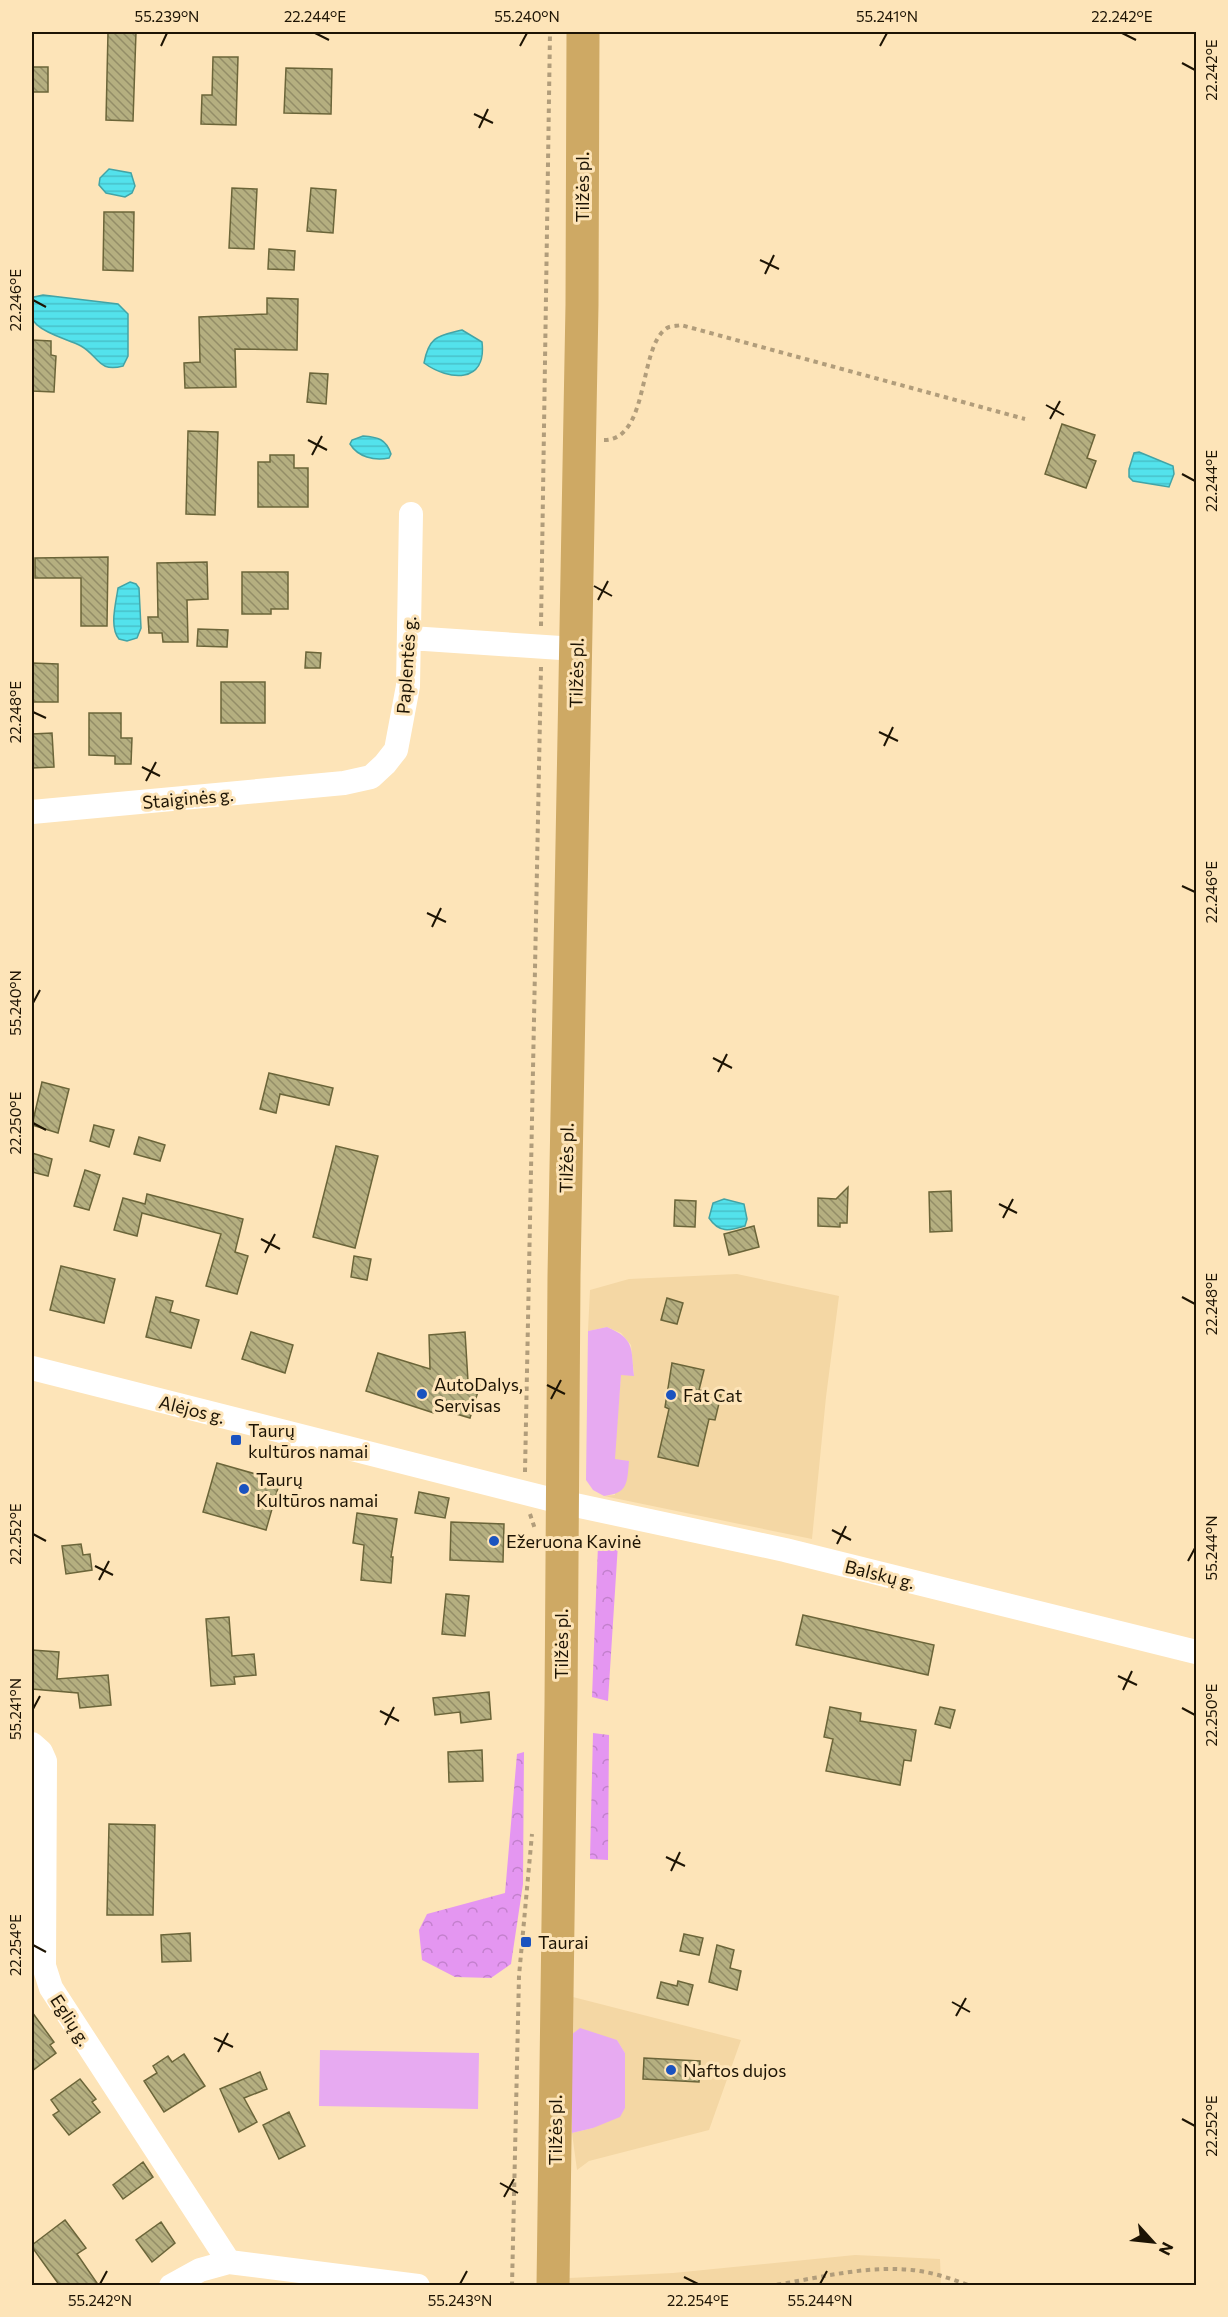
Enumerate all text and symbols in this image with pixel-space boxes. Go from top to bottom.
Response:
text: 55.239°N [135,7,199,25]
text: 22.244°E [284,7,346,25]
text: 55.240°N [494,7,560,25]
text: 55.241°N [856,7,918,25]
text: 22.242°E [1091,7,1153,25]
text: 22.242°E [1202,39,1220,101]
street label: Tilžės pl. [571,152,593,222]
text: 22.246°E [6,269,24,331]
text: 22.244°E [1202,450,1220,512]
street label: Paplentės g. [392,615,420,715]
street label: Tilžės pl. [564,638,588,708]
text: 22.248°E [6,681,24,743]
street label: Staiginės g. [141,783,235,813]
text: 22.246°E [1202,861,1220,923]
text: 55.240°N [6,970,24,1036]
text: 22.250°E [6,1091,24,1154]
street label: Tilžės pl. [554,1123,578,1193]
text: 22.248°E [1202,1273,1220,1335]
place label: AutoDalys, Servisas [434,1373,523,1416]
place label: Fat Cat [683,1384,742,1406]
marker: AutoDalys, Servisas [415,1387,429,1401]
marker: Fat Cat [664,1388,678,1402]
street label: Alėjos g. [157,1390,227,1428]
place label: Taurų kultūros namai [248,1419,368,1462]
marker: Taurų kultūros namai [229,1433,243,1447]
place label: Taurų Kultūros namai [256,1468,378,1511]
marker: Taurų Kultūros namai [237,1482,251,1496]
text: 22.252°E [6,1503,24,1565]
text: 55.244°N [1202,1516,1220,1580]
place label: Ežeruona Kavinė [506,1530,641,1552]
marker: Ežeruona Kavinė [487,1534,501,1548]
street label: Balskų g. [843,1555,917,1593]
street label: Tilžės pl. [550,1609,572,1679]
text: 55.241°N [6,1678,24,1740]
text: 22.250°E [1202,1683,1220,1746]
text: 22.254°E [6,1914,24,1976]
place label: Taurai [538,1931,589,1953]
marker: Taurai [519,1935,533,1949]
street label: Eglių g. [46,1990,96,2050]
place label: Naftos dujos [683,2059,786,2081]
marker: Naftos dujos [664,2063,678,2077]
street label: Tilžės pl. [544,2095,566,2165]
text: 22.252°E [1202,2095,1220,2157]
north arrow [1123,2212,1183,2272]
text: N [1156,2239,1178,2259]
text: 55.242°N [68,2291,132,2309]
text: 55.243°N [428,2291,492,2309]
text: 22.254°E [667,2291,729,2309]
text: 55.244°N [788,2291,852,2309]

